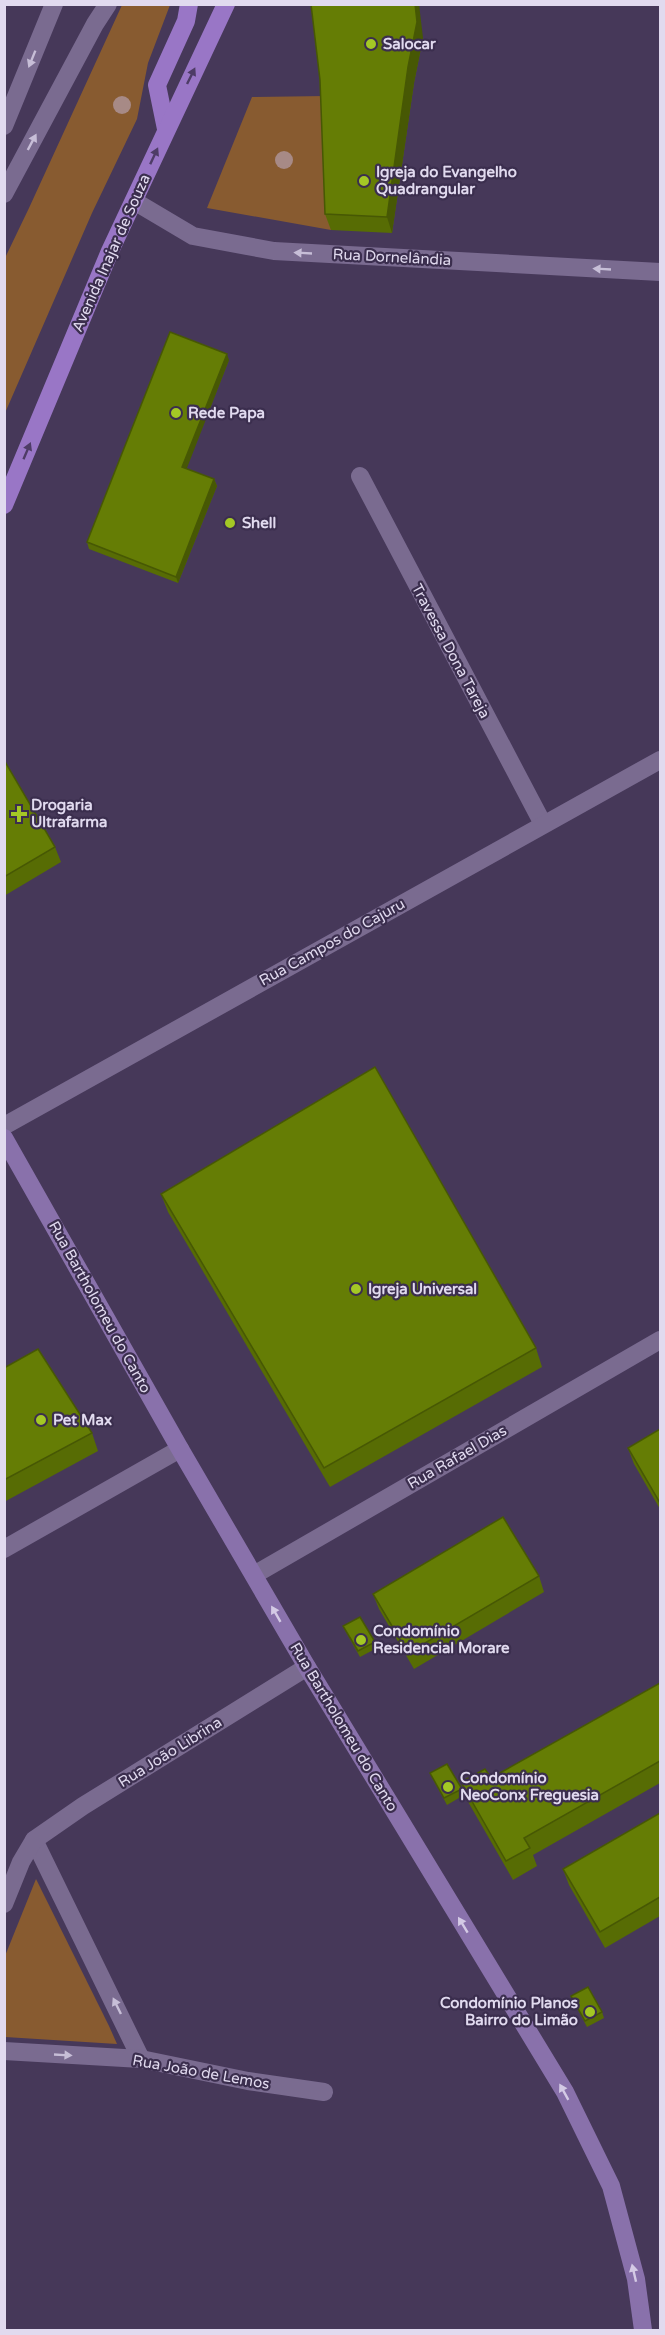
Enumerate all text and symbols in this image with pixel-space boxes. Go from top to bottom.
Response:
place label: Salocar [383,35,436,53]
marker: Salocar [364,37,378,51]
one-way arrow [27,50,37,68]
one-way arrow [187,68,196,85]
one-way arrow [27,133,37,150]
one-way arrow [149,148,158,165]
place label: Igreja do Evangelho Quadrangular [376,163,517,199]
street label: Avenida Inajar de Souza [68,171,154,335]
marker: Igreja do Evangelho Quadrangular [357,174,371,188]
street label: Rua Dornelândia [332,245,452,269]
one-way arrow [293,248,312,257]
one-way arrow [593,264,612,273]
place label: Rede Papa [188,404,265,423]
marker: Rede Papa [169,406,183,420]
one-way arrow [22,442,32,460]
place label: Shell [242,514,276,532]
marker: Shell [223,516,237,530]
street label: Travessa Dona Tareja [408,581,494,721]
place label: Drogaria Ultrafarma [31,796,108,831]
marker: Drogaria Ultrafarma [12,807,26,821]
street label: Rua Campos do Cajuru [256,894,408,990]
street label: Rua Bartholomeu do Canto [45,1218,155,1396]
place label: Igreja Universal [368,1280,477,1299]
marker: Igreja Universal [349,1282,363,1296]
place label: Pet Max [53,1411,112,1429]
marker: Pet Max [34,1413,48,1427]
street label: Rua Rafael Dias [404,1421,510,1493]
one-way arrow [271,1606,282,1622]
place label: Condomínio Residencial Morare [373,1622,510,1657]
marker: Condomínio Residencial Morare [354,1633,368,1647]
street label: Rua Bartholomeu do Canto [286,1639,402,1815]
street label: Rua João Librina [115,1713,225,1791]
place label: Condomínio NeoConx Freguesia [460,1769,599,1805]
marker: Condomínio NeoConx Freguesia [441,1780,455,1794]
one-way arrow [458,1917,469,1933]
place label: Condomínio Planos Bairro do Limão [440,1994,578,2029]
one-way arrow [112,1998,122,2015]
marker: Condomínio Planos Bairro do Limão [583,2005,597,2019]
one-way arrow [53,2050,72,2059]
street label: Rua João de Lemos [131,2051,271,2093]
one-way arrow [559,2083,569,2100]
one-way arrow [629,2264,639,2282]

